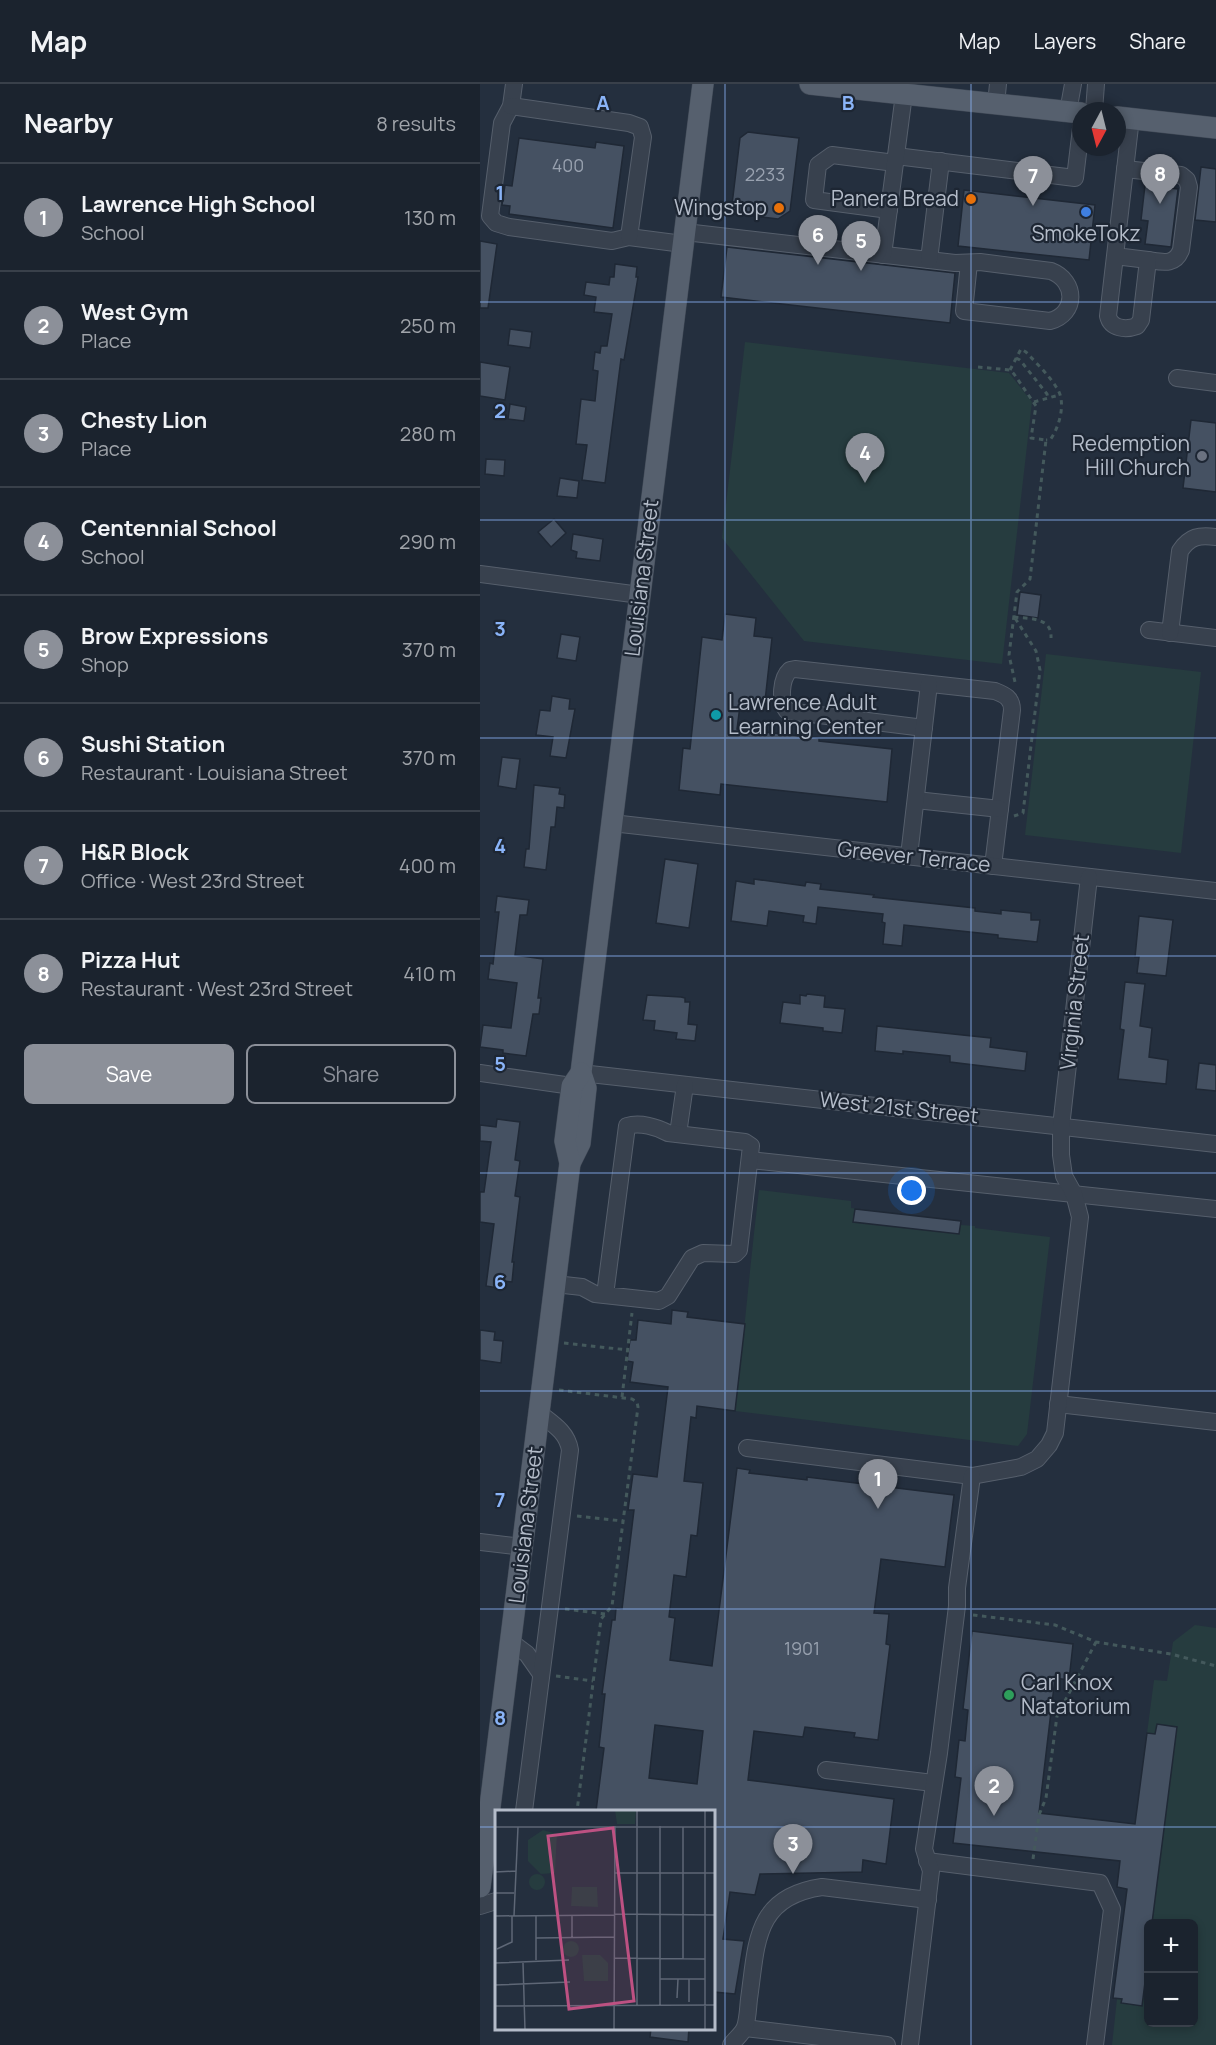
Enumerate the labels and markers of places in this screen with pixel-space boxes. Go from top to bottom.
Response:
pin: 8 [1140,154,1180,204]
pin: 7 [1014,156,1052,206]
place label: Panera Bread [831,184,959,212]
marker: Panera Bread [964,192,978,206]
place label: Wingstop [674,193,767,221]
marker: Wingstop [772,201,786,215]
marker: SmokeTokz [1079,205,1093,219]
pin: 6 [798,216,838,265]
place label: SmokeTokz [1031,219,1141,247]
pin: 5 [842,222,880,271]
place label: Redemption Hill Church [1072,429,1190,481]
pin: 4 [846,434,884,483]
marker: Redemption Hill Church [1195,449,1209,463]
place label: Lawrence Adult Learning Center [728,688,884,740]
marker: Lawrence Adult Learning Center [709,708,723,722]
pin: 1 [858,1460,898,1509]
place label: Carl Knox Natatorium [1021,1668,1130,1720]
marker: Carl Knox Natatorium [1002,1688,1016,1702]
pin: 2 [974,1766,1014,1816]
pin: 3 [774,1824,812,1874]

